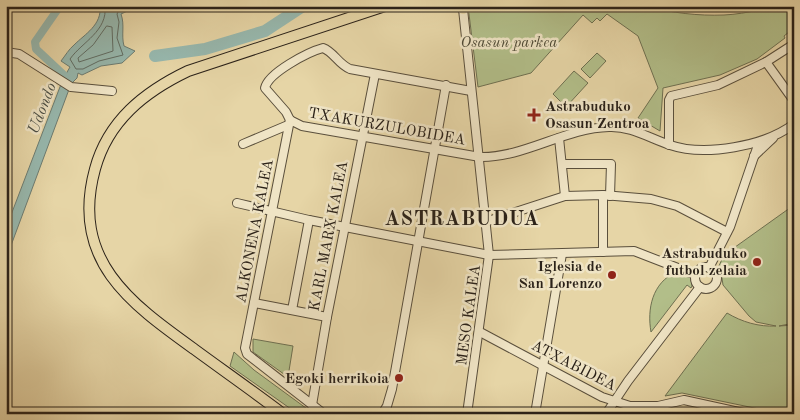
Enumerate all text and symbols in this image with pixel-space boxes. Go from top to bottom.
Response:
park label: Osasun parkea [461,36,557,51]
water label: Udondo [26,81,60,137]
place label: Astrabuduko Osasun Zentroa [545,100,650,132]
street label: TXAKURZULOBIDEA [307,106,467,149]
marker: Astrabuduko Osasun Zentroa [527,108,541,122]
street label: ALKONENA KALEA [234,158,277,304]
street label: KARL MARX KALEA [308,159,352,313]
district label: ASTRABUDUA [384,210,540,230]
place label: Astrabuduko futbol zelaia [661,247,747,279]
marker: Astrabuduko futbol zelaia [751,256,763,268]
place label: Iglesia de San Lorenzo [519,260,602,292]
street label: MESO KALEA [455,263,484,367]
marker: Iglesia de San Lorenzo [606,269,618,281]
street label: ATXABIDEA [528,338,619,394]
place label: Egoki herrikoia [285,372,389,387]
marker: Egoki herrikoia [393,372,405,384]

